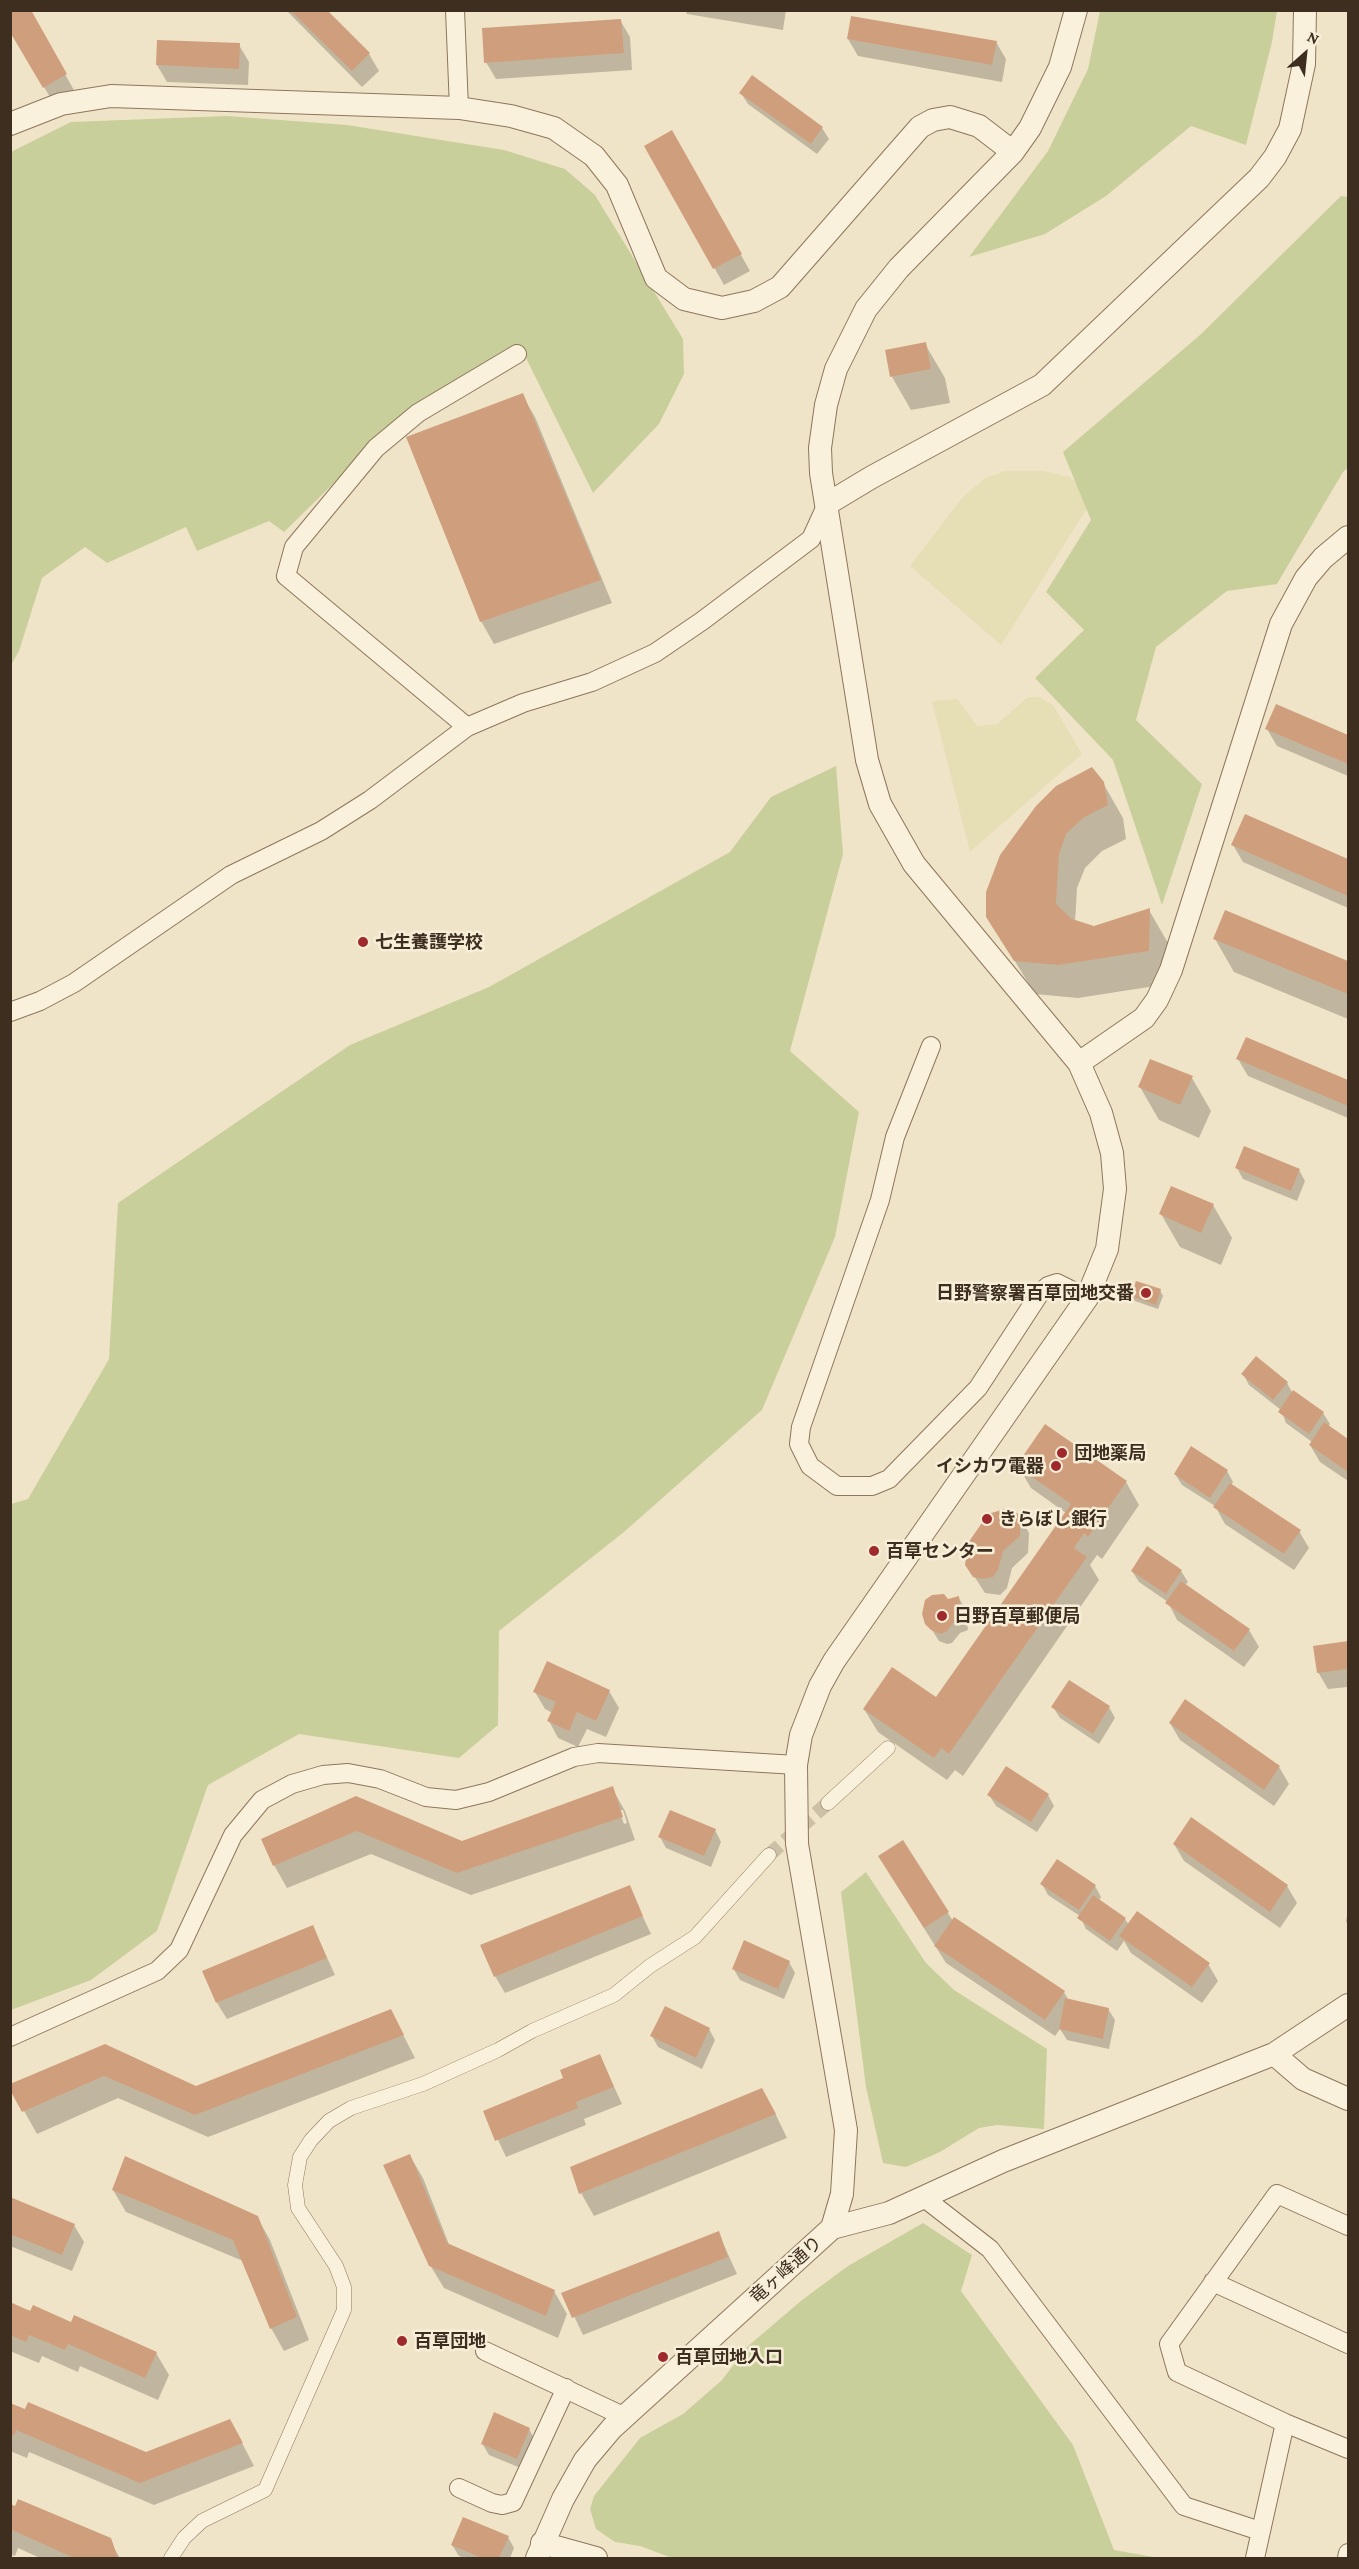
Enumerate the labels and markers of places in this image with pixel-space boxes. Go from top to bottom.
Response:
place label: 七生養護学校 [375,931,483,953]
marker: 七生養護学校 [356,935,370,949]
place label: 日野警察署百草団地交番 [936,1282,1134,1304]
marker: 日野警察署百草団地交番 [1139,1286,1153,1300]
place label: 団地薬局 [1074,1442,1146,1464]
marker: 団地薬局 [1055,1446,1069,1460]
place label: イシカワ電器 [936,1455,1044,1477]
marker: イシカワ電器 [1049,1459,1063,1473]
place label: きらぼし銀行 [999,1508,1107,1530]
marker: きらぼし銀行 [980,1512,994,1526]
place label: 百草センター [886,1540,994,1562]
marker: 百草センター [867,1544,881,1558]
place label: 日野百草郵便局 [954,1605,1080,1627]
marker: 日野百草郵便局 [935,1609,949,1623]
place label: 百草団地 [414,2330,486,2352]
marker: 百草団地 [395,2334,409,2348]
place label: 百草団地入口 [675,2346,783,2368]
marker: 百草団地入口 [656,2350,670,2364]

